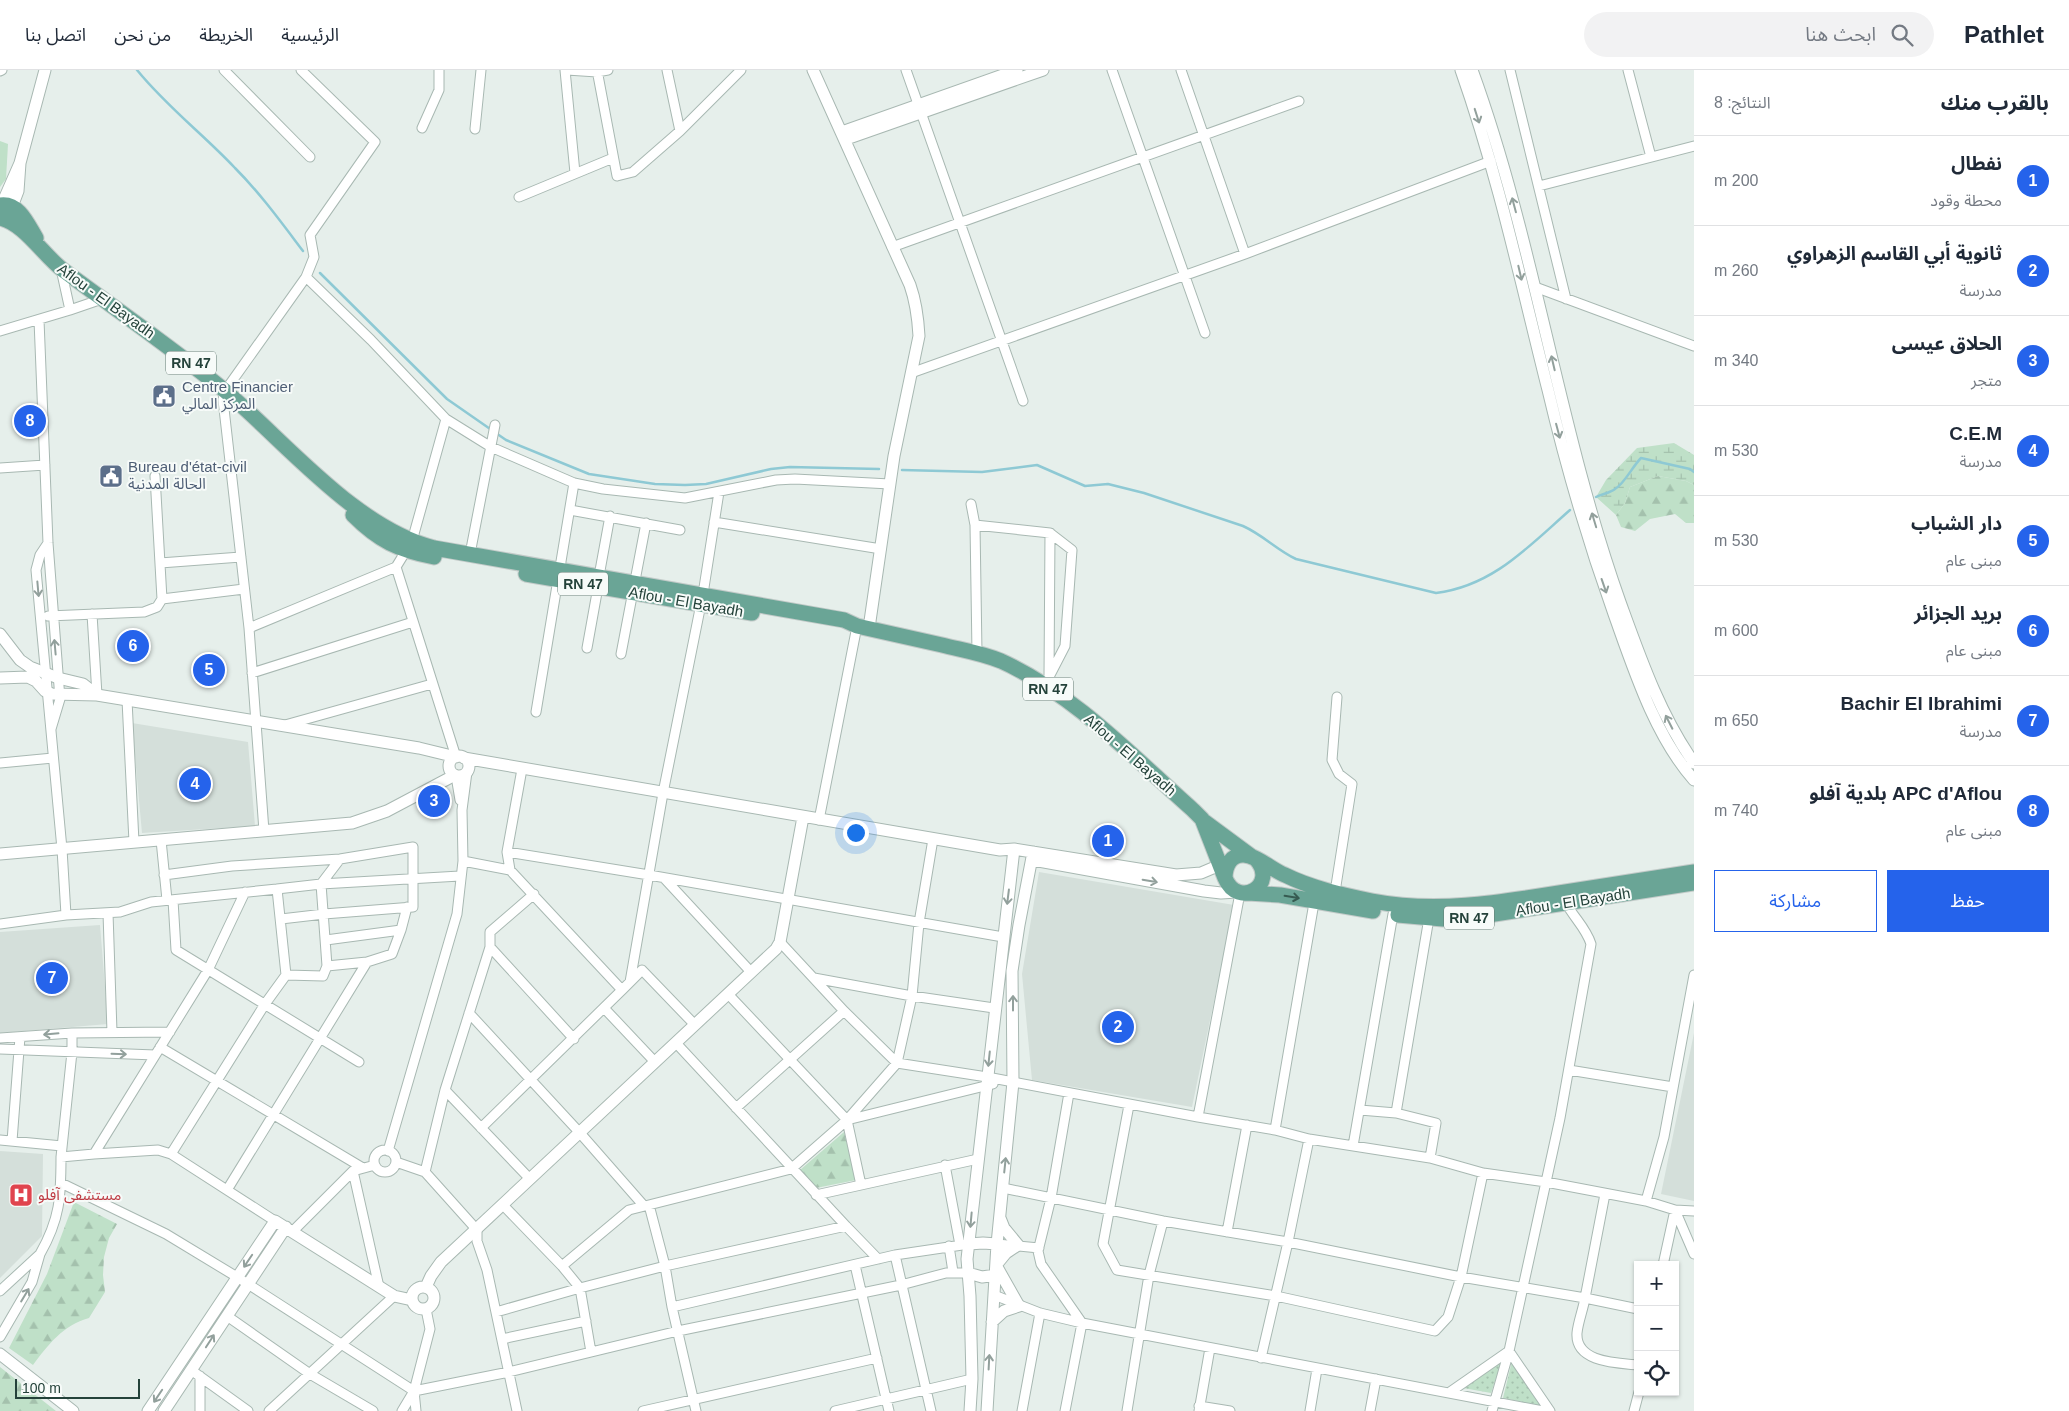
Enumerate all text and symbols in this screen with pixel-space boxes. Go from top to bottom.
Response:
search box [1584,12,1934,57]
icon: search [1888,21,1916,49]
text: Pathlet [1964,21,2044,48]
text: ابحث هنا [1805,24,1876,45]
text: اتصل بنا [25,25,86,45]
text: من نحن [114,25,171,45]
text: الخريطة [199,25,253,45]
text: الرئيسية [281,25,339,45]
text: بالقرب منك [1941,91,2049,114]
text: النتائج: 8 [1714,94,1771,111]
one-way arrow [1472,108,1482,124]
text: نفطال [1951,153,2002,174]
text: 200 m [1714,172,1758,189]
text: 1 [2029,172,2037,189]
text: محطة وقود [1930,192,2002,209]
one-way arrow [1509,198,1518,214]
text: ثانوية أبي القاسم الزهراوي [1787,243,2002,264]
street label: Aflou - El Bayadh [54,260,158,342]
text: 260 m [1714,262,1758,279]
text: 2 [2029,262,2037,279]
one-way arrow [1516,264,1525,280]
text: مدرسة [1959,282,2002,299]
text: الحلاق عيسى [1892,333,2002,354]
road number: RN 47 [166,352,216,374]
text: 340 m [1714,352,1758,369]
text: 3 [2029,352,2037,369]
one-way arrow [1548,356,1557,372]
text: متجر [1971,372,2002,389]
place label: Centre Financier المركز المالي [182,378,293,415]
public building icon: Centre Financier المركز المالي [151,383,177,409]
pin: 8 [14,402,46,440]
one-way arrow [1554,422,1563,438]
text: C.E.M [1949,423,2002,444]
text: 530 m [1714,442,1758,459]
text: 4 [2029,442,2037,459]
text: مدرسة [1959,453,2002,470]
place label: Bureau d'état-civil الحالة المدنية [128,458,247,492]
public building icon: Bureau d'état-civil الحالة المدنية [98,463,124,489]
one-way arrow [1589,513,1598,529]
text: دار الشباب [1911,513,2002,534]
text: 530 m [1714,532,1758,549]
text: 5 [2029,532,2037,549]
text: مبنى عام [1946,552,2002,569]
road number: RN 47 [558,572,608,596]
one-way arrow [1600,578,1609,594]
one-way arrow [33,580,43,596]
street label: Aflou - El Bayadh [628,583,745,620]
text: بريد الجزائر [1914,603,2002,624]
text: 600 m [1714,622,1758,639]
text: 6 [2029,622,2037,639]
pin: 6 [117,627,149,665]
one-way arrow [51,639,60,655]
text: مبنى عام [1946,642,2002,659]
pin: 5 [193,651,225,689]
road number: RN 47 [1023,678,1073,700]
text: Bachir El Ibrahimi [1840,693,2002,714]
street label: Aflou - El Bayadh [1081,710,1180,799]
text: 650 m [1714,712,1758,729]
text: 7 [2029,712,2037,729]
one-way arrow [1664,714,1674,729]
text: مدرسة [1959,723,2002,740]
pin: 4 [179,765,211,803]
pin: 3 [418,782,450,820]
text: APC d'Aflou بلدية آفلو [1809,783,2002,804]
text: 740 m [1714,802,1758,819]
text: 8 [2029,802,2037,819]
your location [843,820,869,846]
pin: 1 [1092,822,1124,860]
text: مبنى عام [1946,822,2002,839]
button: مشاركة [1714,870,1877,932]
button: حفظ [1887,870,2049,932]
one-way arrow [1142,876,1158,886]
street label: Aflou - El Bayadh [1514,884,1631,919]
one-way arrow [1003,889,1013,905]
one-way arrow [1284,892,1300,902]
road number: RN 47 [1444,906,1494,930]
pin: 7 [36,959,68,997]
one-way arrow [1008,996,1018,1012]
pin: 2 [1102,1008,1134,1046]
one-way arrow [44,1030,60,1039]
one-way arrow [110,1049,126,1059]
one-way arrow [984,1050,994,1066]
one-way arrow [1000,1158,1010,1174]
hospital icon: مستشفى آفلو [8,1182,34,1208]
place label: مستشفى آفلو [38,1186,121,1204]
one-way arrow [967,1212,976,1228]
one-way arrow [243,1254,253,1268]
map controls [1634,1261,1679,1396]
button: + [1634,1261,1679,1306]
one-way arrow [20,1288,30,1302]
button: − [1634,1306,1679,1351]
one-way arrow [205,1334,215,1348]
button: locate [1634,1351,1679,1396]
one-way arrow [985,1355,994,1371]
scale bar [15,1376,140,1399]
text: 100 m [22,1380,61,1396]
one-way arrow [153,1389,163,1403]

